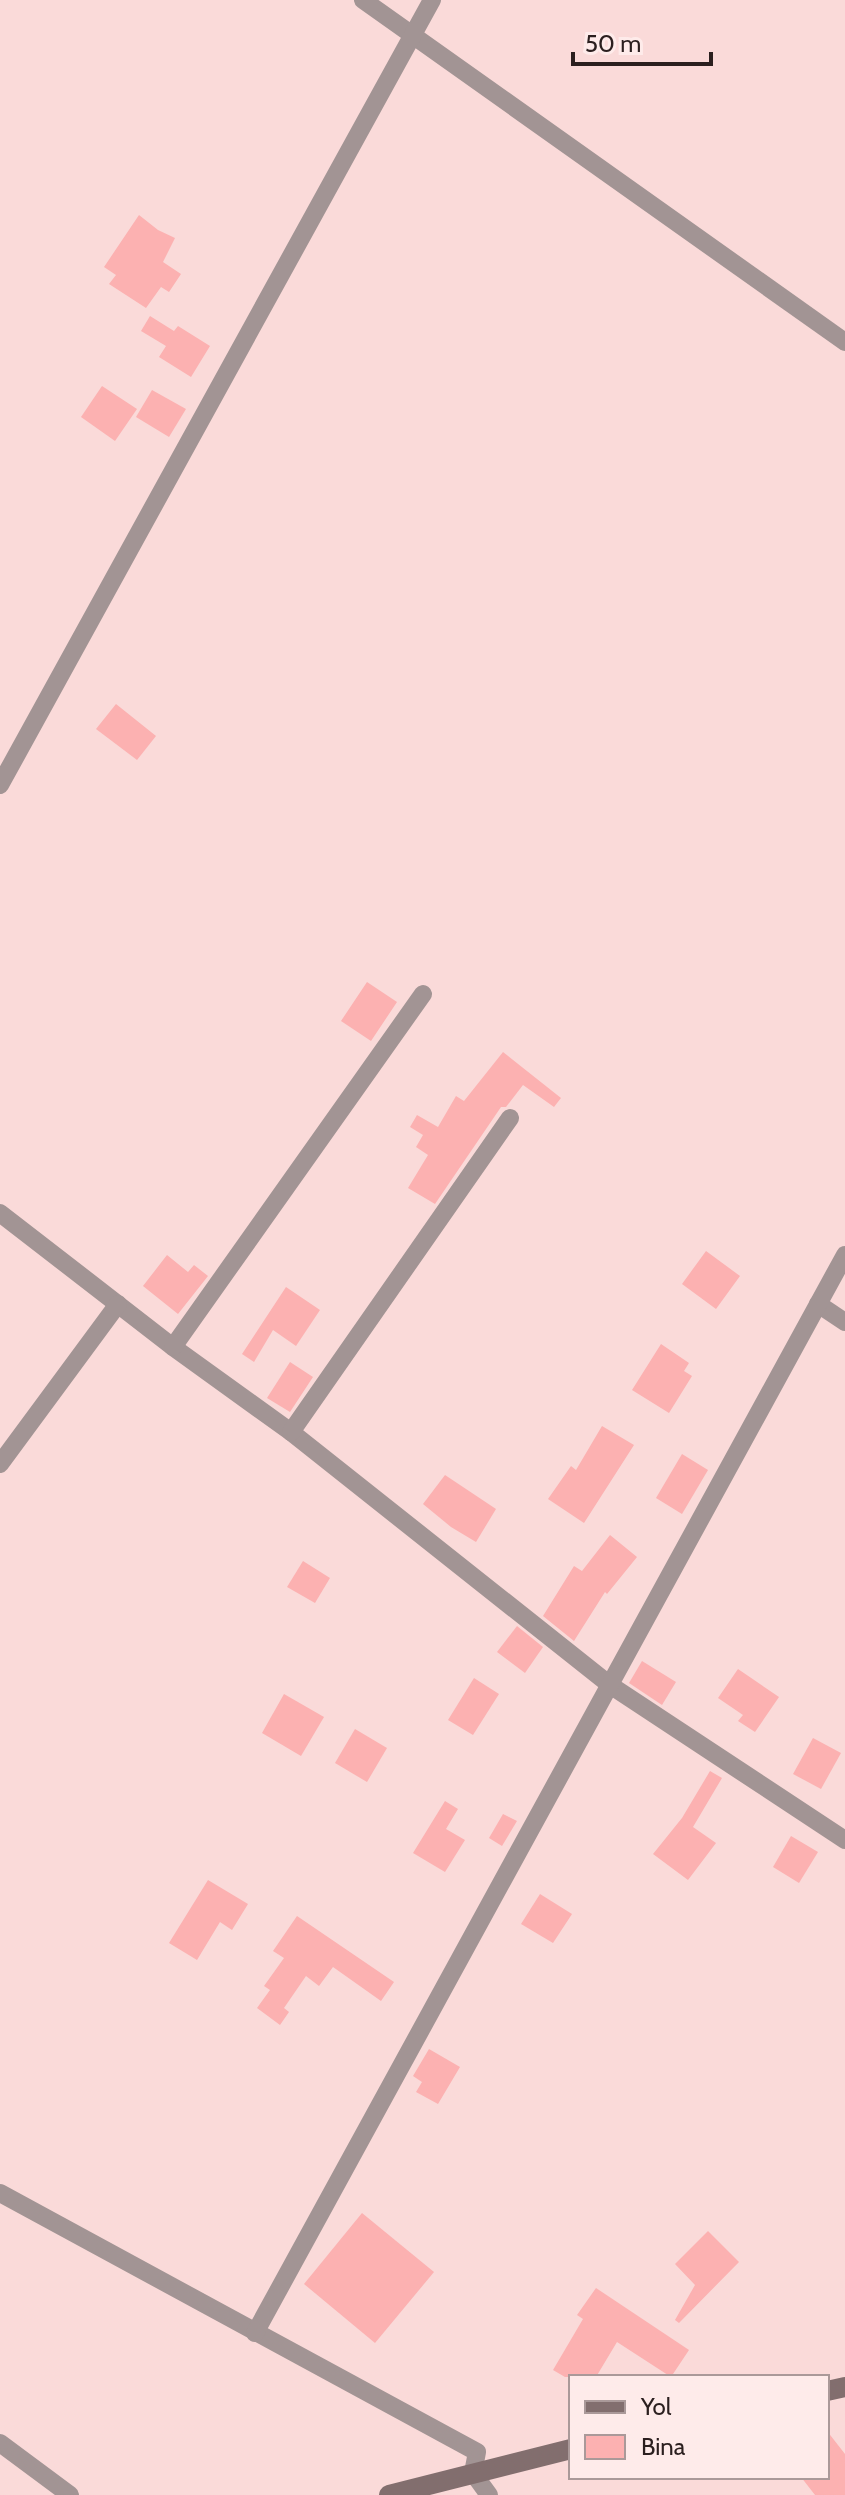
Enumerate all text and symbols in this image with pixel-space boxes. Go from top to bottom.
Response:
scale bar [573,16,711,66]
text: 50 m [585,29,641,58]
legend [569,2375,829,2479]
text: Yol [640,2392,672,2421]
text: Bina [641,2432,686,2461]

